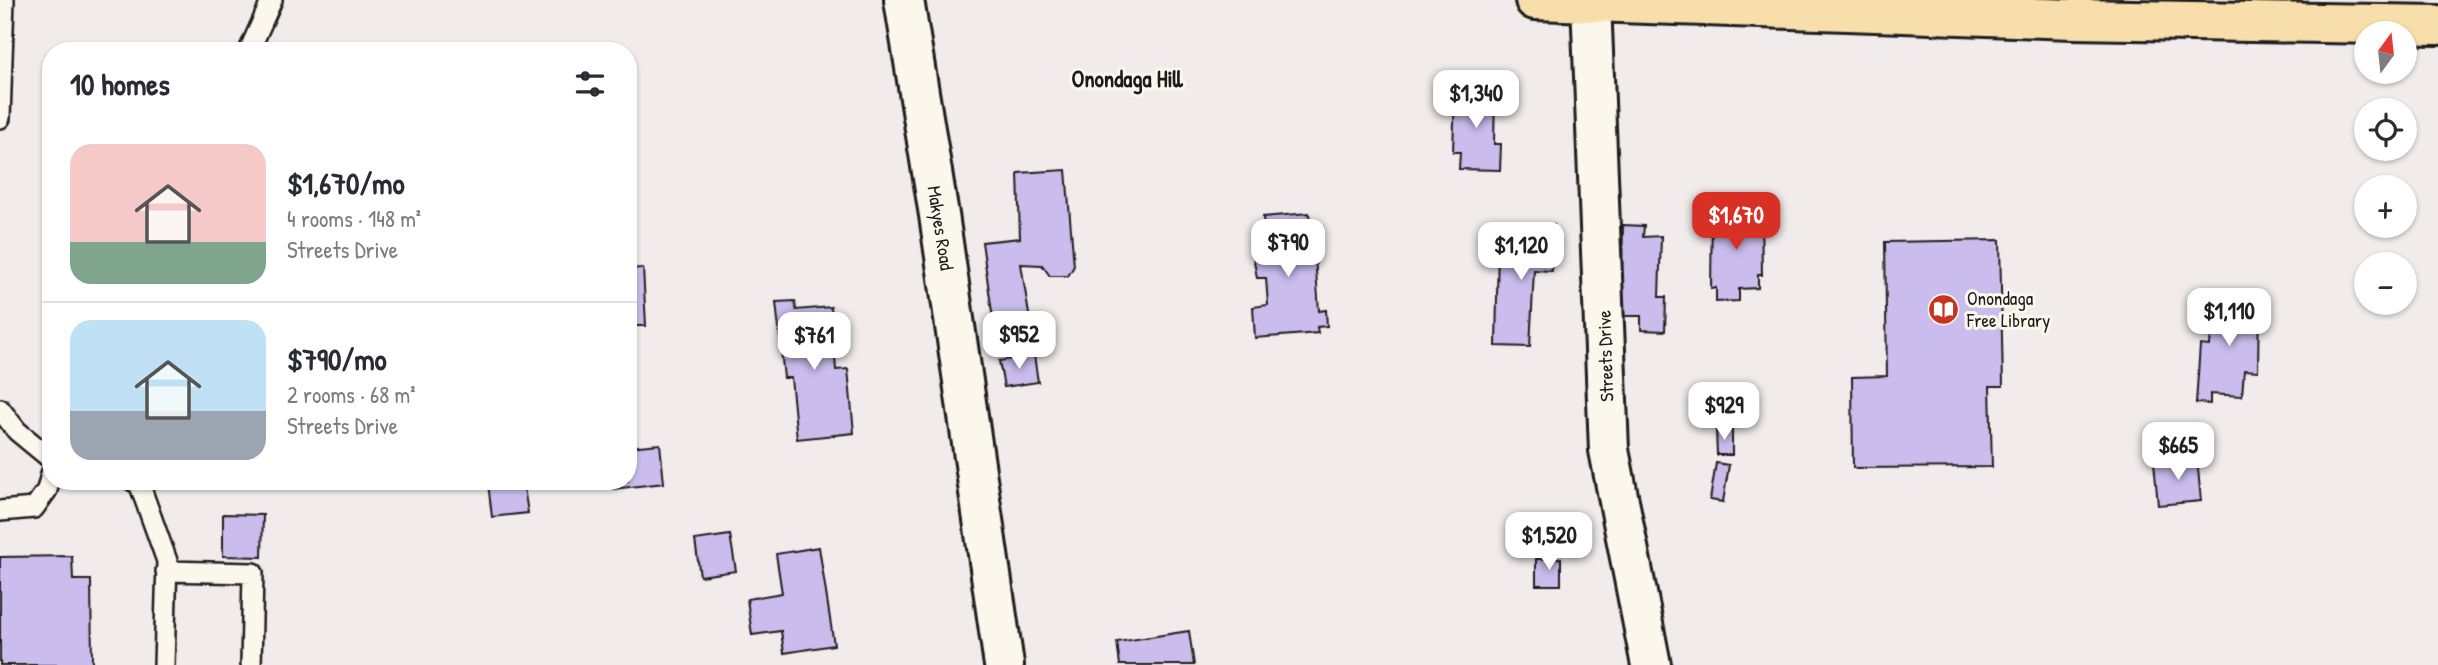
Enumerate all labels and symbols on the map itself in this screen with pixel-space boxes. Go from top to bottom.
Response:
north arrow [2354,21,2417,84]
district label: Onondaga Hill [1071,63,1184,95]
pin: $1,340 [1419,71,1533,130]
street label: Makyes Road [922,184,961,273]
pin: $1,670 [1679,192,1793,252]
pin: $790 [1247,219,1329,279]
pin: $1,120 [1464,222,1578,282]
place label: Onondaga Free Library [1966,285,2050,333]
pin: $1,110 [2172,288,2286,348]
library icon: Onondaga Free Library [1927,292,1961,326]
street label: Streets Drive [1590,309,1620,402]
pin: $761 [773,312,855,372]
pin: $952 [978,312,1060,371]
pin: $929 [1683,382,1765,442]
pin: $665 [2137,422,2219,482]
pin: $1,520 [1492,512,1606,572]

